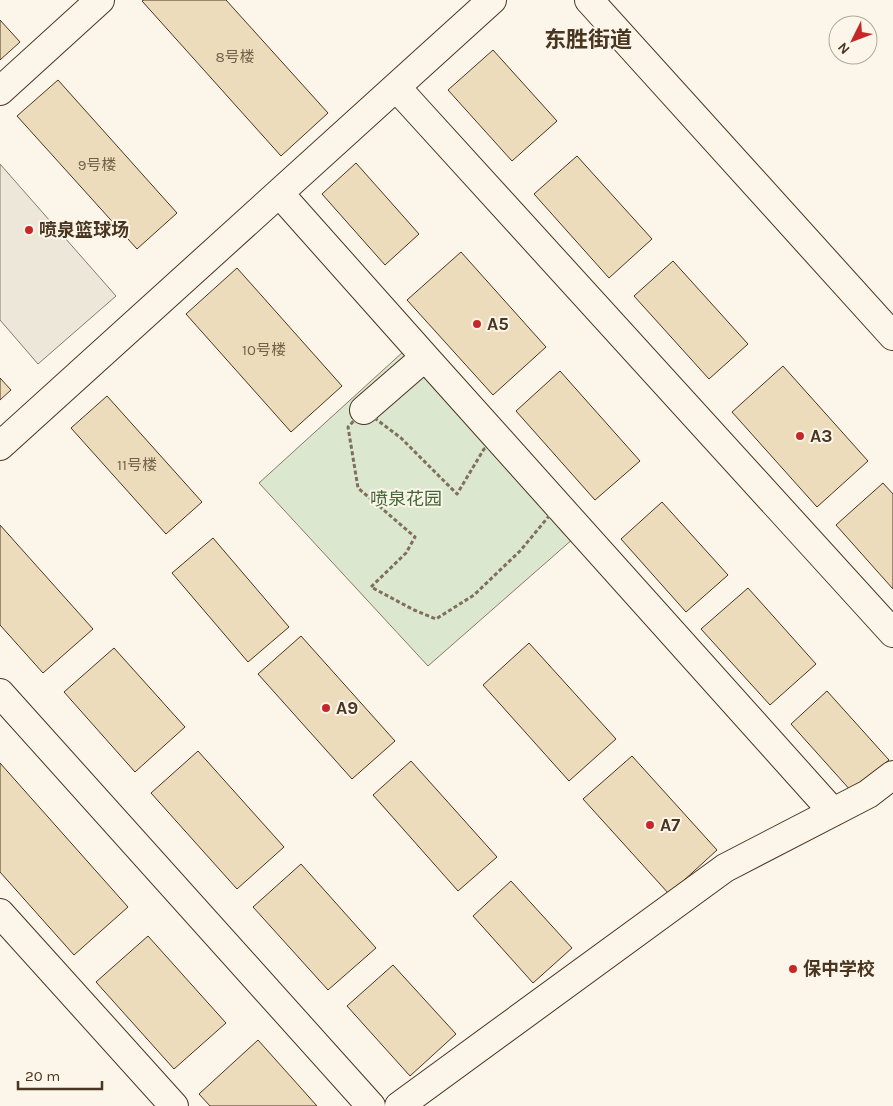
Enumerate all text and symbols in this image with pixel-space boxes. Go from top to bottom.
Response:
north arrow [828,15,878,65]
district label: 东胜街道 [544,27,632,53]
text: N [834,39,853,58]
house number: 8号楼 [215,48,255,66]
house number: 9号楼 [78,156,116,174]
place label: 喷泉篮球场 [39,219,129,241]
marker: 喷泉篮球场 [23,224,35,236]
place label: A5 [487,313,509,335]
marker: A5 [471,318,483,330]
house number: 10号楼 [242,341,286,359]
place label: A3 [810,425,832,447]
marker: A3 [794,430,806,442]
house number: 11号楼 [117,456,157,474]
park label: 喷泉花园 [370,488,442,510]
place label: A9 [336,697,358,719]
marker: A9 [320,702,332,714]
place label: A7 [660,814,680,836]
marker: A7 [644,819,656,831]
place label: 保中学校 [803,958,875,980]
marker: 保中学校 [787,963,799,975]
scale bar [18,1058,101,1090]
text: 20 m [25,1067,60,1085]

